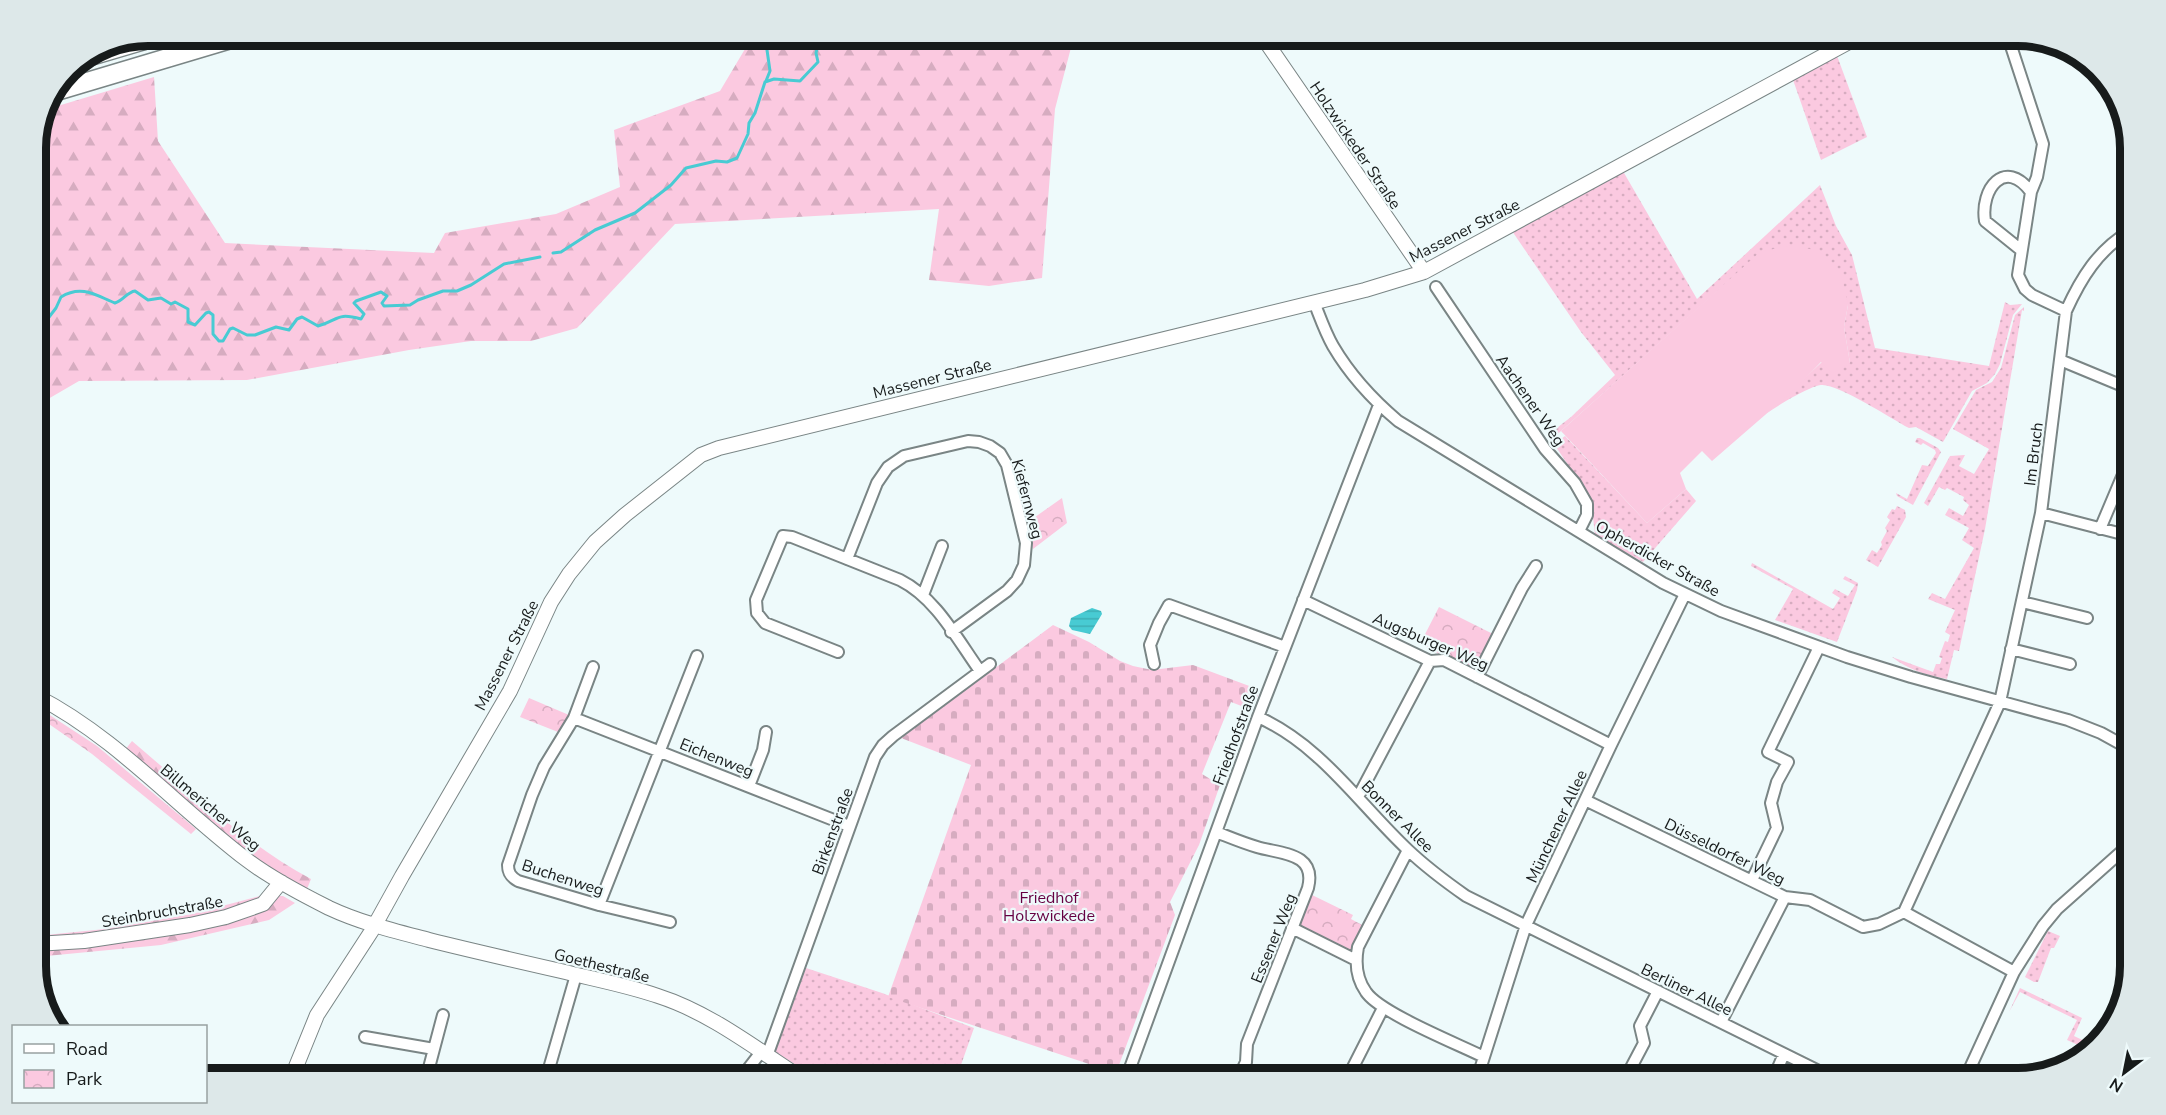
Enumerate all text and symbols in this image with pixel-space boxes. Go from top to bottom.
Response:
street label: Holzwickeder Straße [1304,77,1406,214]
street label: Massener Straße [1405,194,1524,268]
street label: Aachener Weg [1490,350,1570,451]
street label: Massener Straße [871,354,994,404]
street label: Im Bruch [2019,421,2049,487]
street label: Kiefernweg [1006,457,1048,542]
street label: Opherdicker Straße [1591,515,1724,602]
street label: Massener Straße [470,596,544,715]
street label: Augsburger Weg [1369,608,1492,676]
street label: Friedhofstraße [1208,682,1264,788]
street label: Eichenweg [676,733,757,783]
street label: Billmericher Weg [155,759,265,856]
street label: Münchener Allee [1521,766,1593,886]
street label: Bonner Allee [1356,776,1438,858]
street label: Birkenstraße [807,785,859,878]
street label: Düsseldorfer Weg [1661,813,1789,891]
street label: Buchenweg [519,854,607,902]
park label: Friedhof Holzwickede [1003,887,1095,927]
street label: Steinbruchstraße [100,890,225,933]
street label: Essener Weg [1246,890,1302,987]
street label: Goethestraße [552,943,652,988]
street label: Berliner Allee [1637,958,1736,1021]
legend [12,1025,207,1103]
text: Road [66,1037,108,1061]
north arrow [2094,1043,2154,1103]
text: Park [66,1067,103,1091]
text: N [2106,1072,2127,1097]

